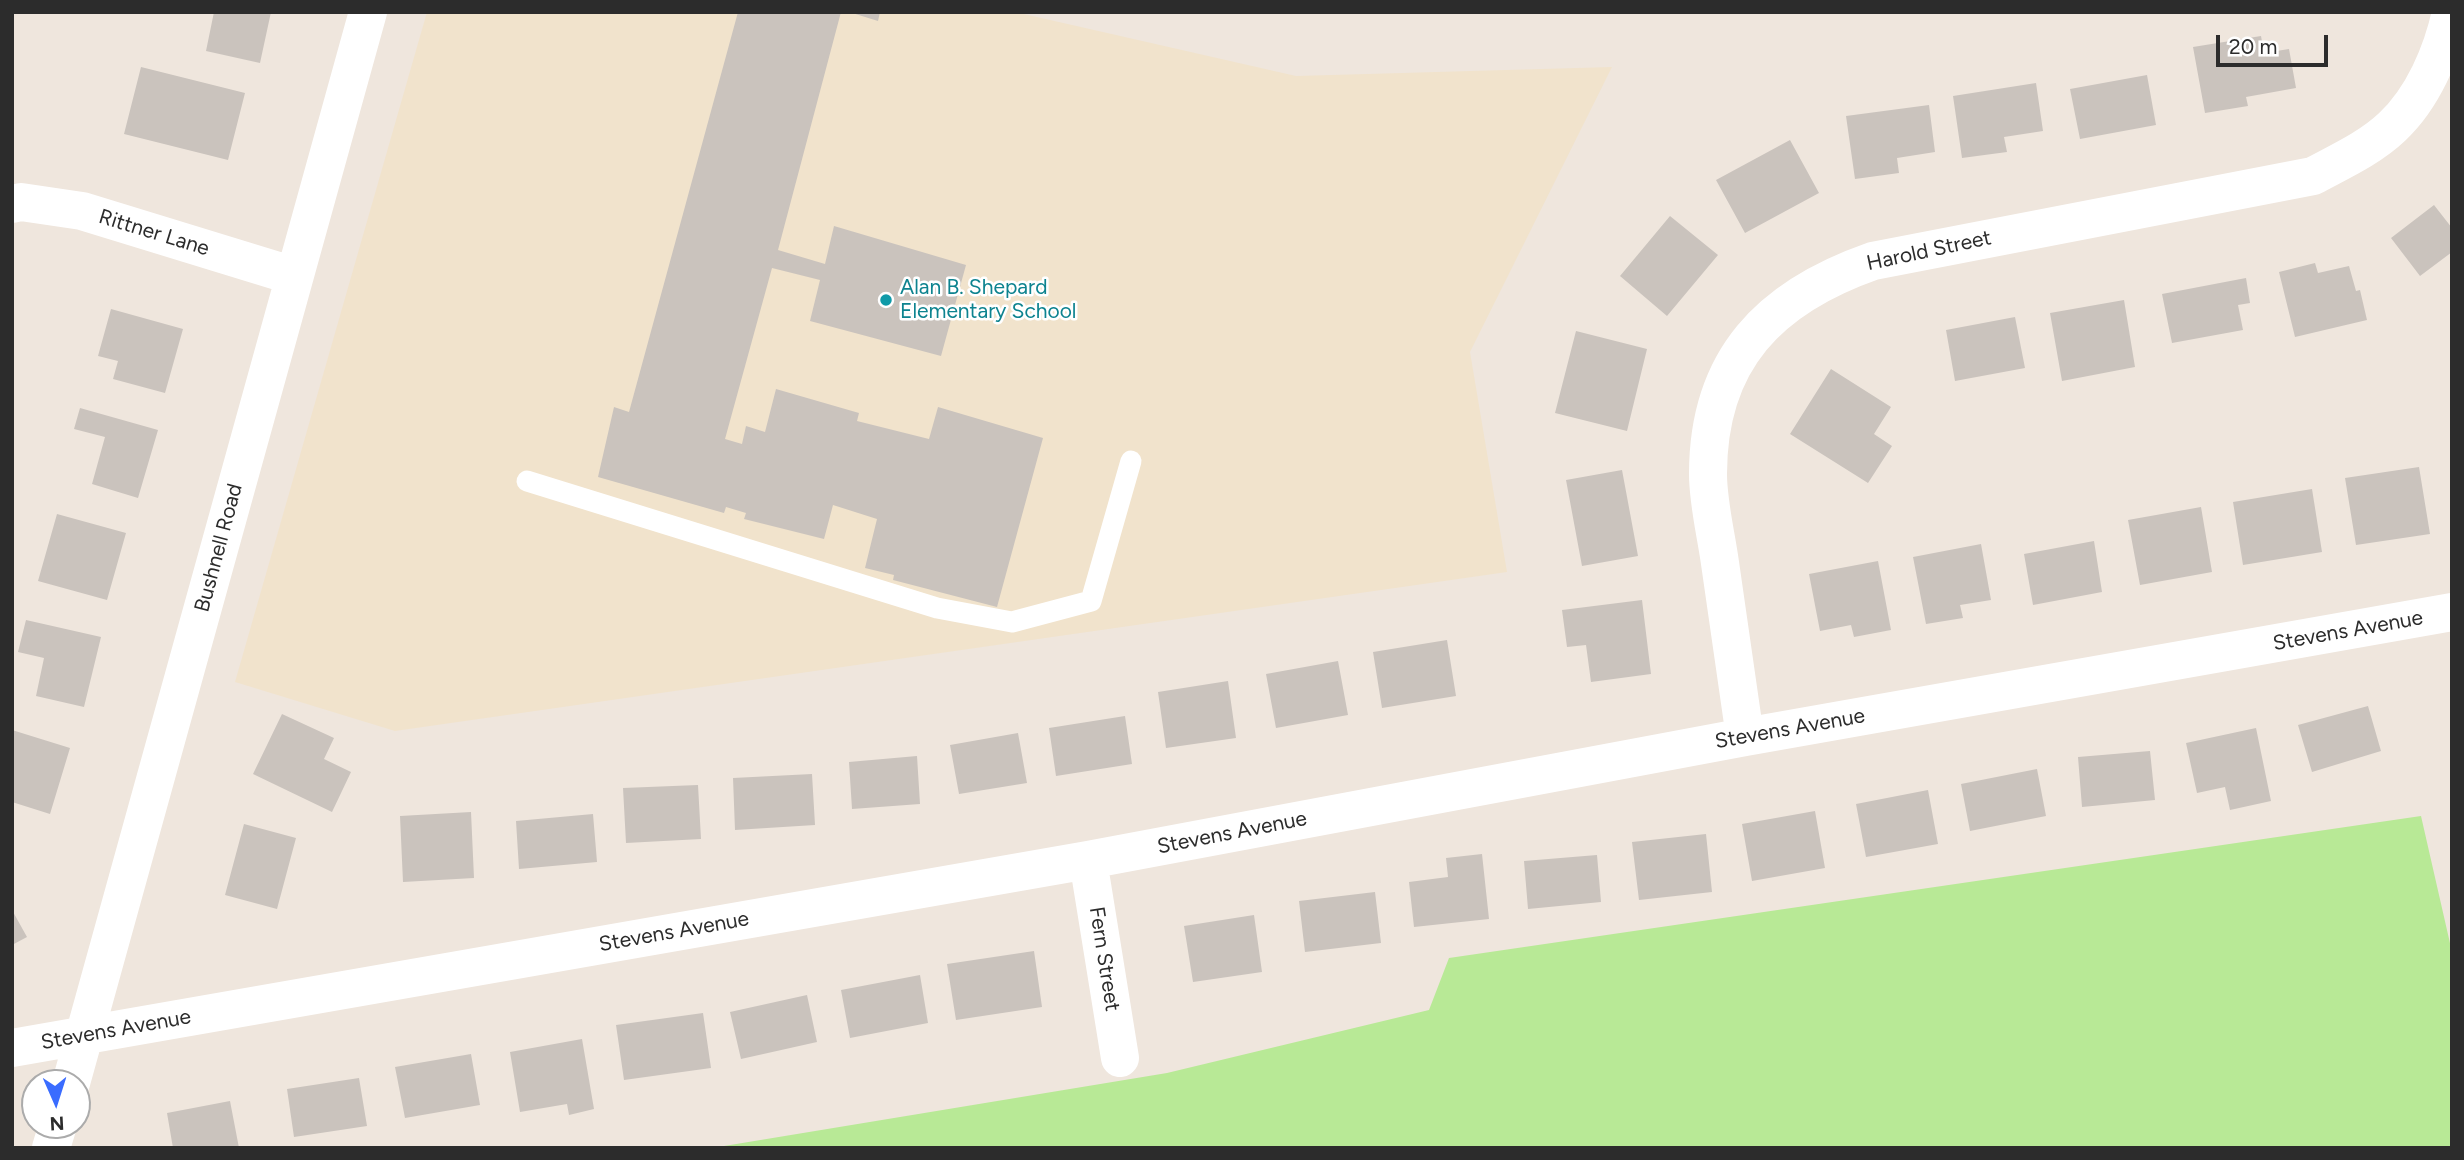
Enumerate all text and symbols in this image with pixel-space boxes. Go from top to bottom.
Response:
scale bar [2219,21,2331,65]
text: 20 m [2229,34,2277,59]
street label: Rittner Lane [96,204,212,262]
street label: Harold Street [1864,226,1994,276]
place label: Alan B. Shepard Elementary School [900,275,1076,325]
marker: Alan B. Shepard Elementary School [878,292,894,308]
street label: Bushnell Road [190,481,248,615]
street label: Stevens Avenue [2271,605,2425,657]
street label: Stevens Avenue [1713,703,1867,755]
street label: Stevens Avenue [1155,806,1309,860]
street label: Fern Street [1083,905,1125,1013]
street label: Stevens Avenue [597,906,751,958]
street label: Stevens Avenue [39,1004,193,1056]
north arrow [21,1069,91,1139]
text: N [49,1112,65,1135]

